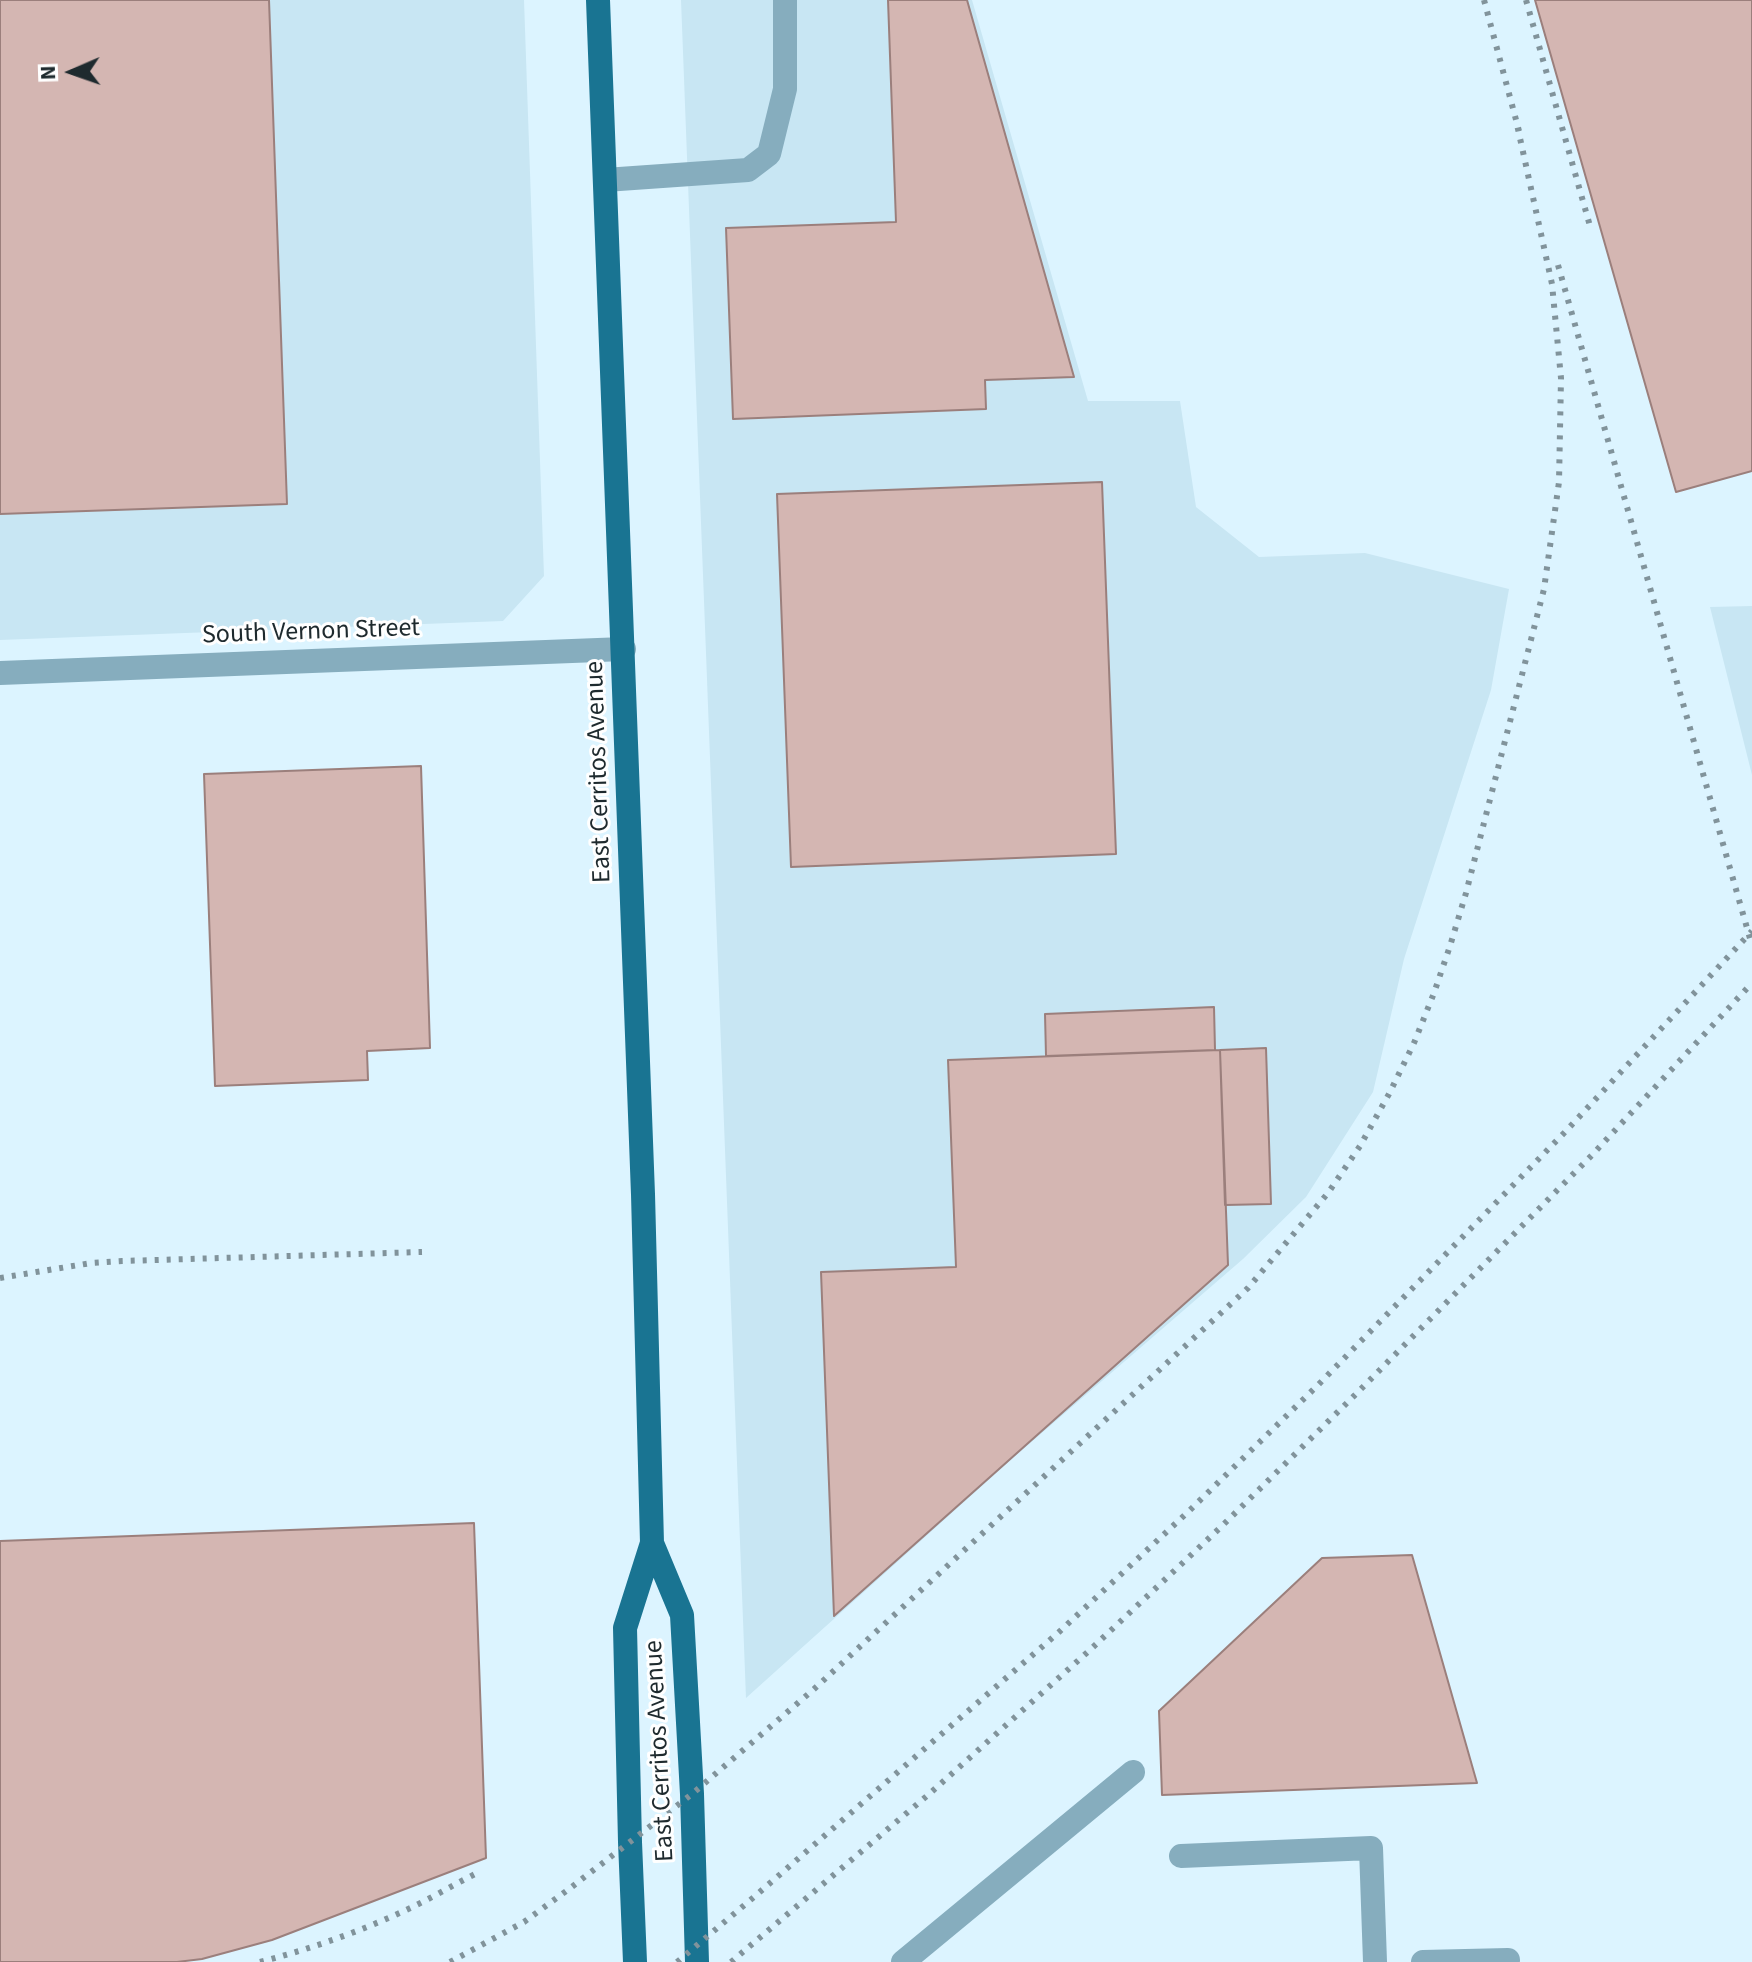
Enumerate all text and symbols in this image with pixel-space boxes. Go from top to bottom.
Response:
north arrow [32,32,112,112]
text: N [32,65,64,81]
street label: South Vernon Street [201,614,421,652]
street label: East Cerritos Avenue [581,661,619,883]
street label: East Cerritos Avenue [640,1639,682,1863]

